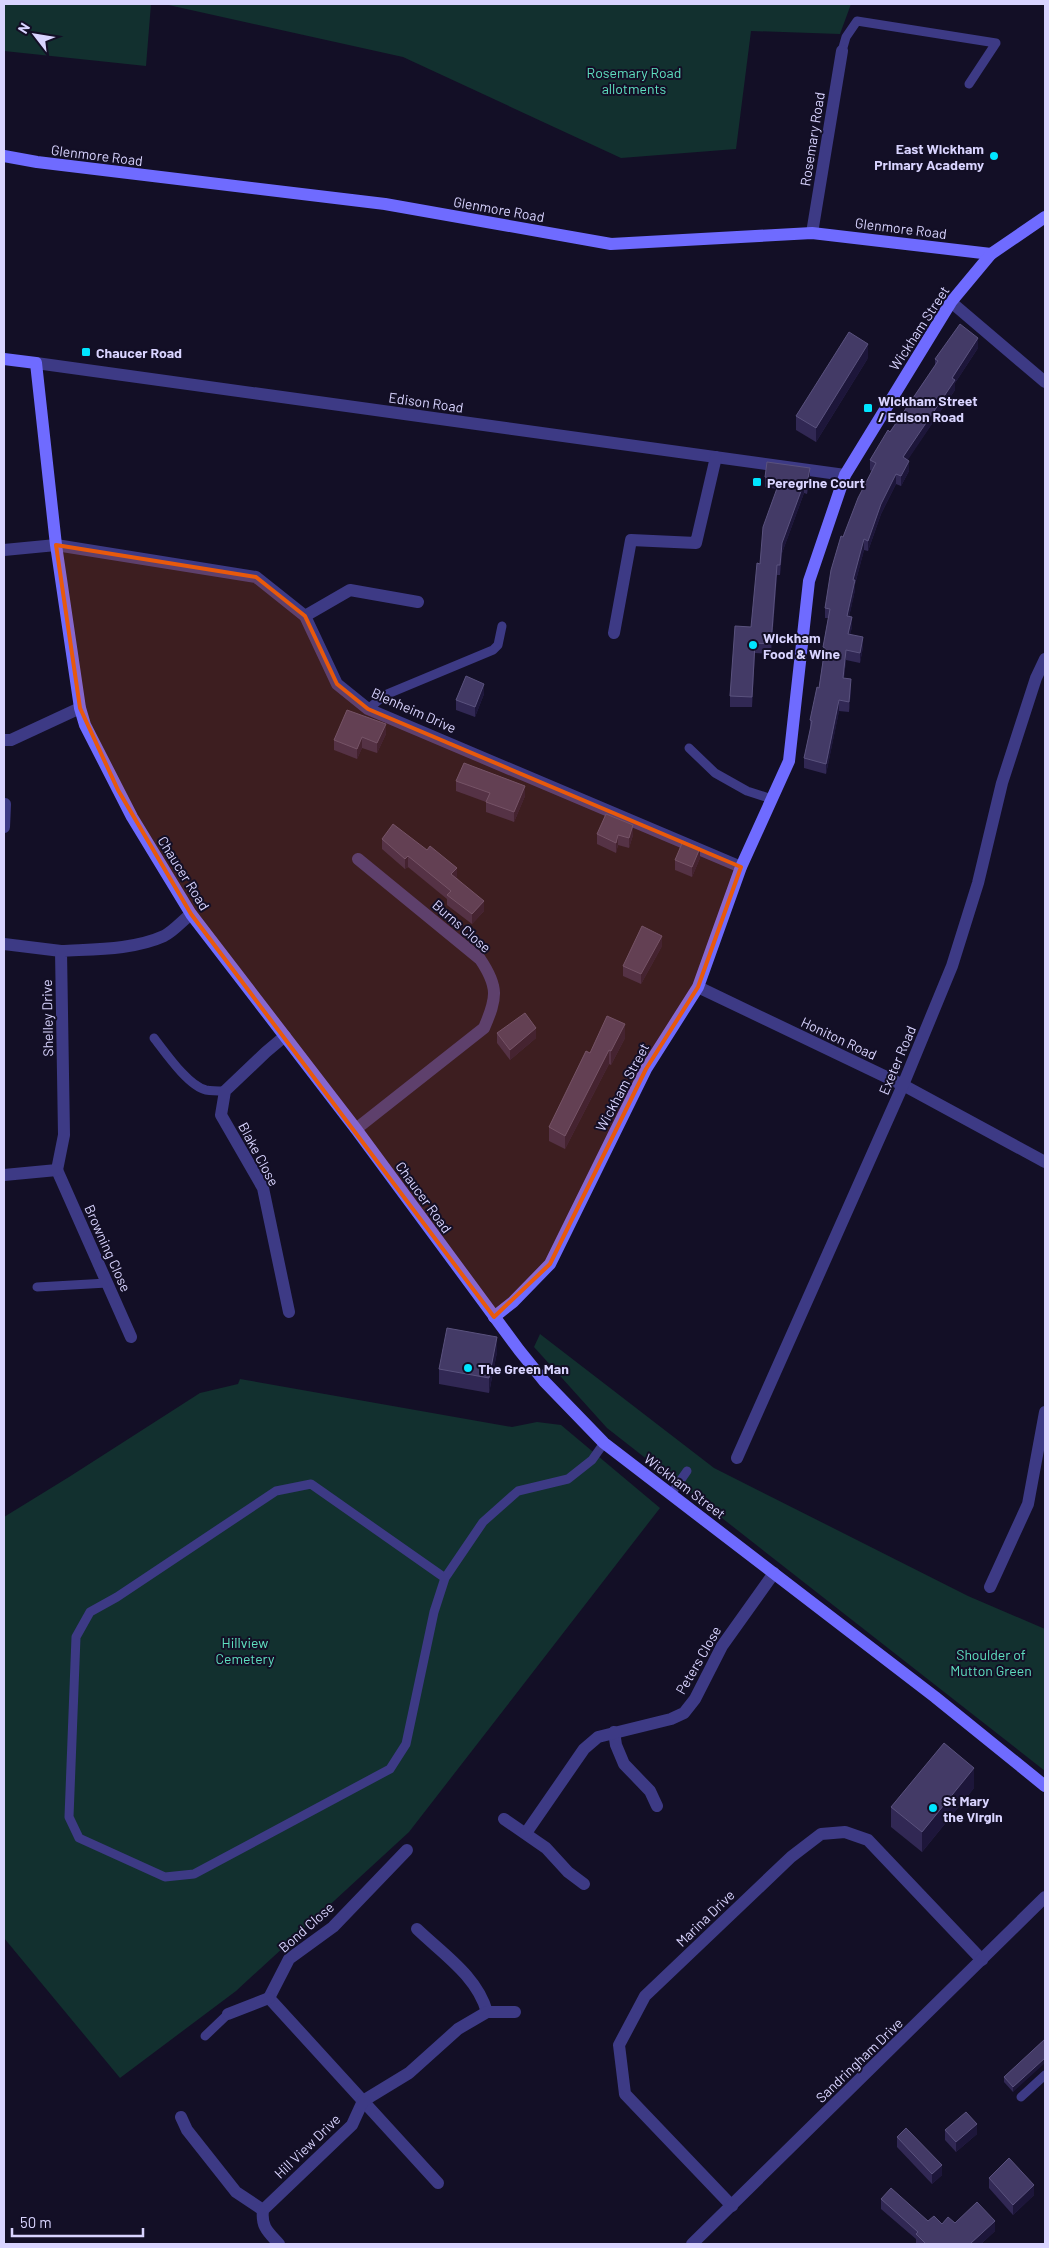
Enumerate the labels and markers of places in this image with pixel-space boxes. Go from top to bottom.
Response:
place label: East Wickham Primary Academy [874,140,984,173]
marker: East Wickham Primary Academy [988,150,1000,162]
place label: Chaucer Road [96,344,182,361]
marker: Chaucer Road [80,346,92,358]
place label: Wickham Street / Edison Road [878,392,978,425]
marker: Wickham Street / Edison Road [862,402,874,414]
place label: Peregrine Court [767,474,865,491]
marker: Peregrine Court [751,476,763,488]
place label: Wickham Food & Wine [763,629,840,662]
marker: Wickham Food & Wine [747,639,759,651]
place label: The Green Man [478,1360,569,1377]
marker: The Green Man [462,1362,474,1374]
place label: St Mary the Virgin [943,1792,1003,1825]
marker: St Mary the Virgin [927,1802,939,1814]

